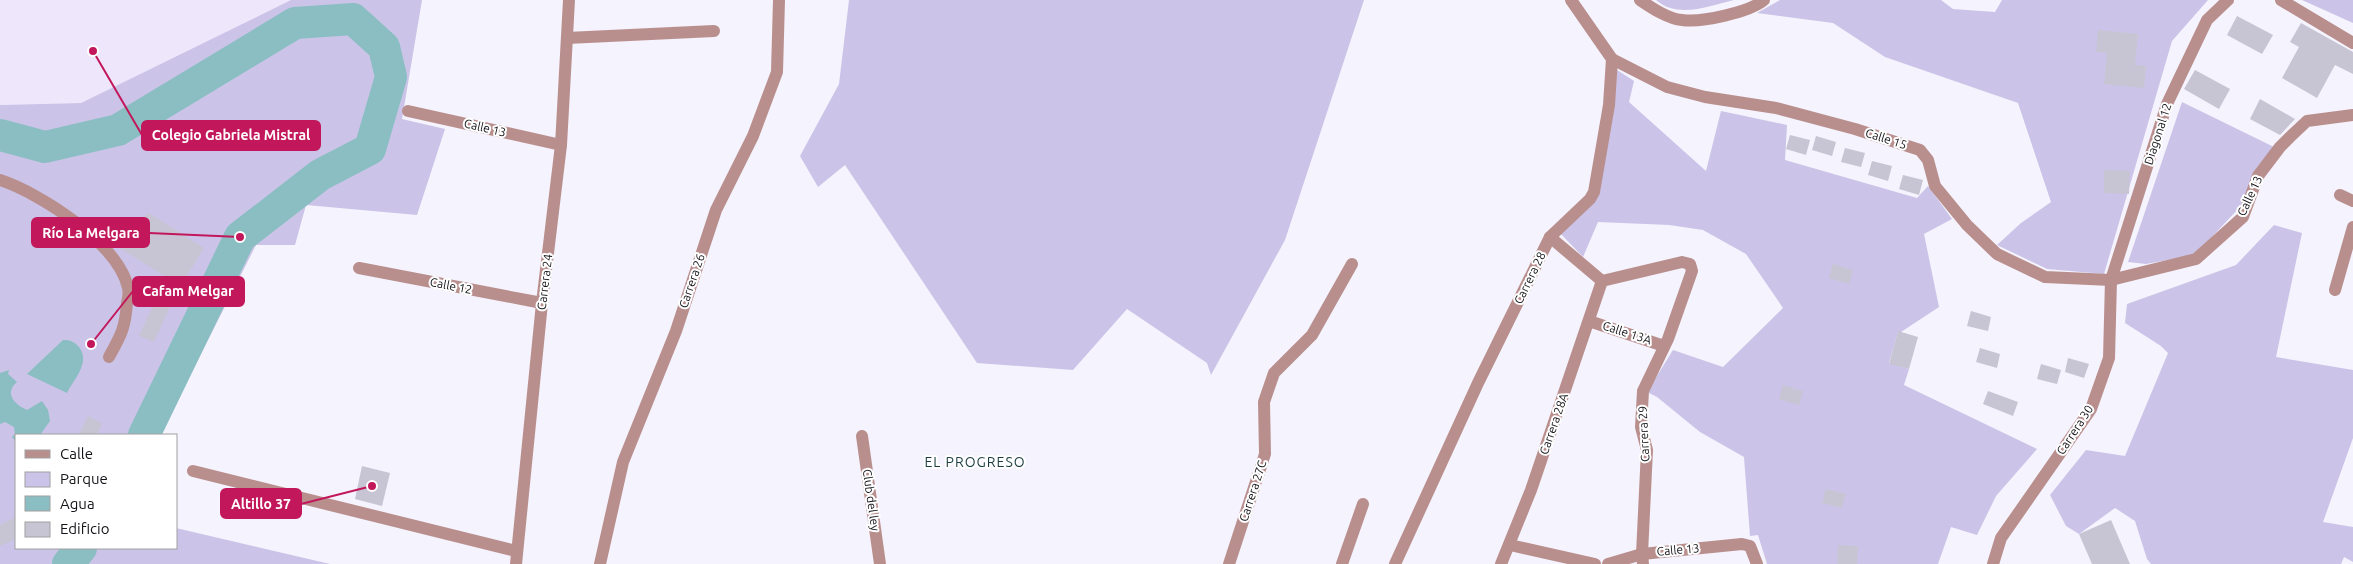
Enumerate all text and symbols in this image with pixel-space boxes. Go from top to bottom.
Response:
street label: Diagonal 12 [2141,101,2174,166]
street label: Calle 13 [463,116,507,139]
callout: Colegio Gabriela Mistral [142,121,320,150]
street label: Calle 15 [1864,126,1908,151]
text: Colegio Gabriela Mistral [152,127,310,143]
street label: Calle 13 [2235,174,2264,218]
callout: Río La Melgara [32,218,149,247]
text: Río La Melgara [42,225,140,241]
street label: Carrera 28 [1511,249,1548,306]
street label: Carrera 26 [676,252,707,310]
street label: Carrera 24 [535,253,554,311]
street label: Calle 12 [429,275,473,296]
callout: Cafam Melgar [133,277,244,306]
text: Cafam Melgar [142,283,234,299]
street label: Calle 13A [1601,319,1653,347]
street label: Carrera 28A [1537,391,1570,456]
street label: Carrera 30 [2054,402,2095,457]
street label: Carrera 29 [1636,406,1651,462]
legend [15,434,178,549]
text: Calle [60,445,93,462]
district label: EL PROGRESO [924,454,1026,470]
street label: Carrera 27C [1237,458,1269,523]
street label: Club del ley [861,468,882,532]
text: Parque [60,470,108,487]
callout: Altillo 37 [221,489,301,518]
text: Agua [60,495,95,512]
text: Altillo 37 [231,496,291,512]
text: Edificio [60,520,109,537]
street label: Calle 13 [1656,541,1700,558]

